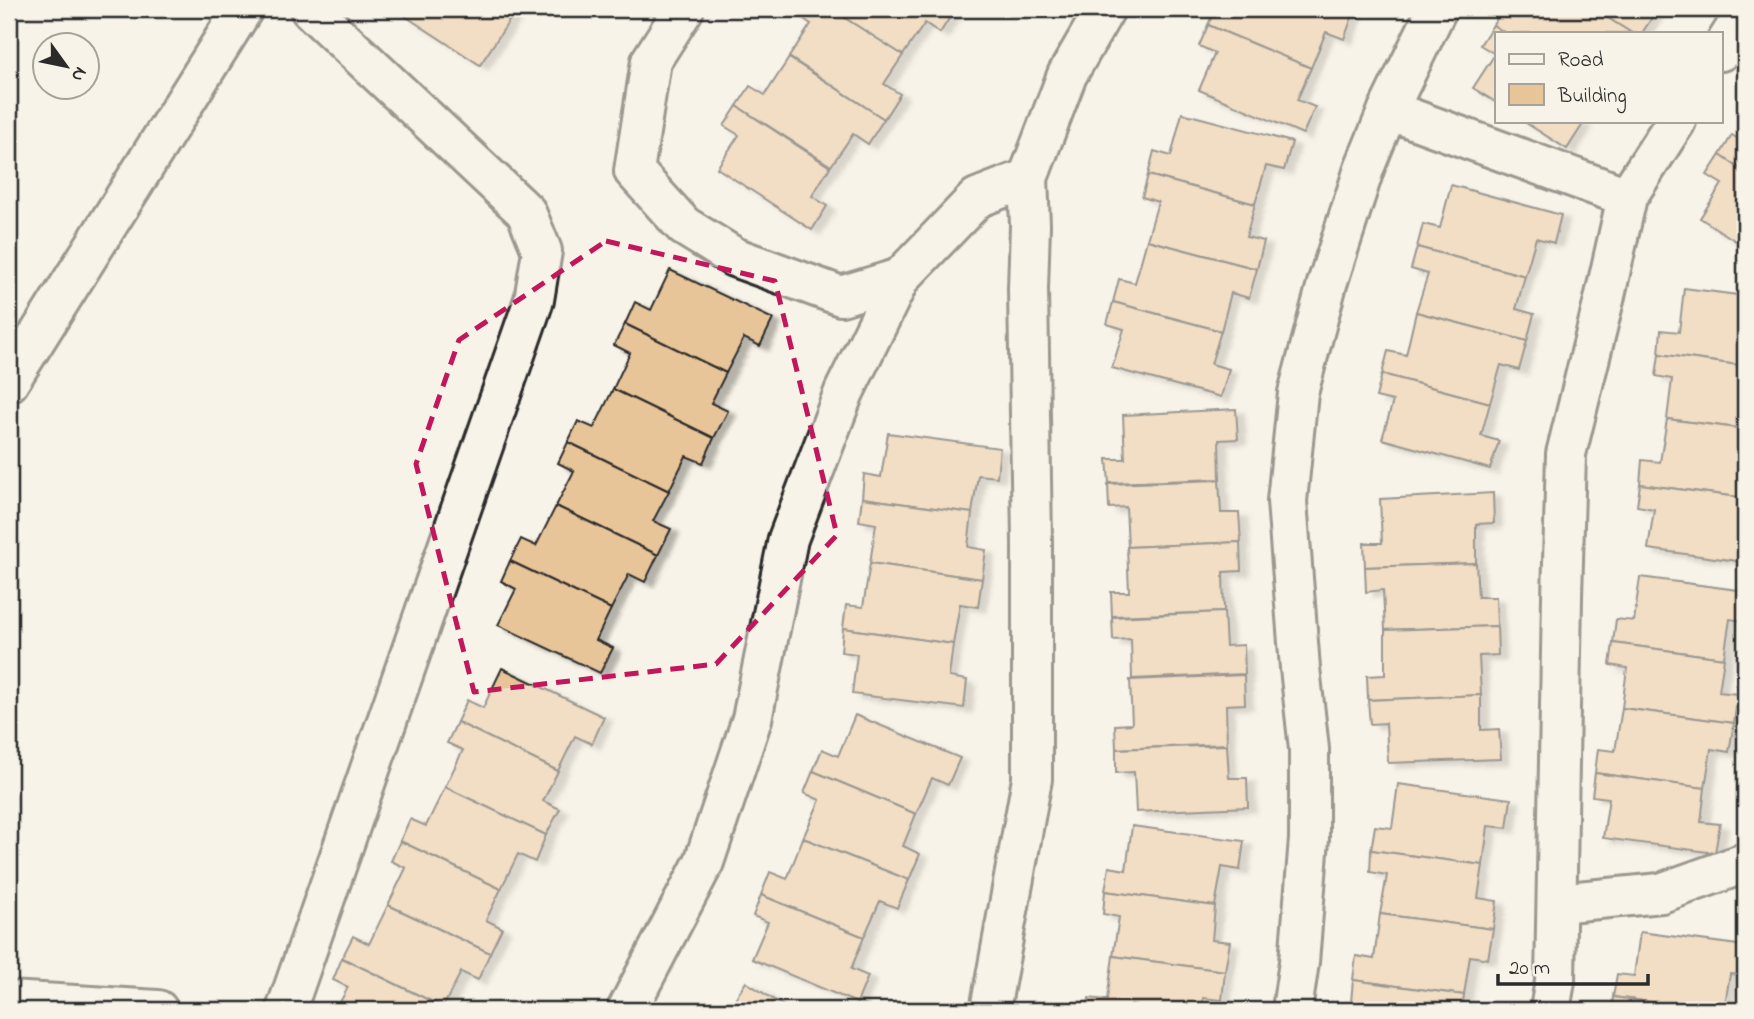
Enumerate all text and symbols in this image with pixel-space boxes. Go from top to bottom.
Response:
north arrow [32,32,102,102]
legend [1495,32,1722,122]
text: Road [1558,46,1604,76]
text: N [63,61,93,87]
text: Building [1557,82,1627,114]
scale bar [1498,942,1649,986]
text: 20 m [1509,954,1550,984]

